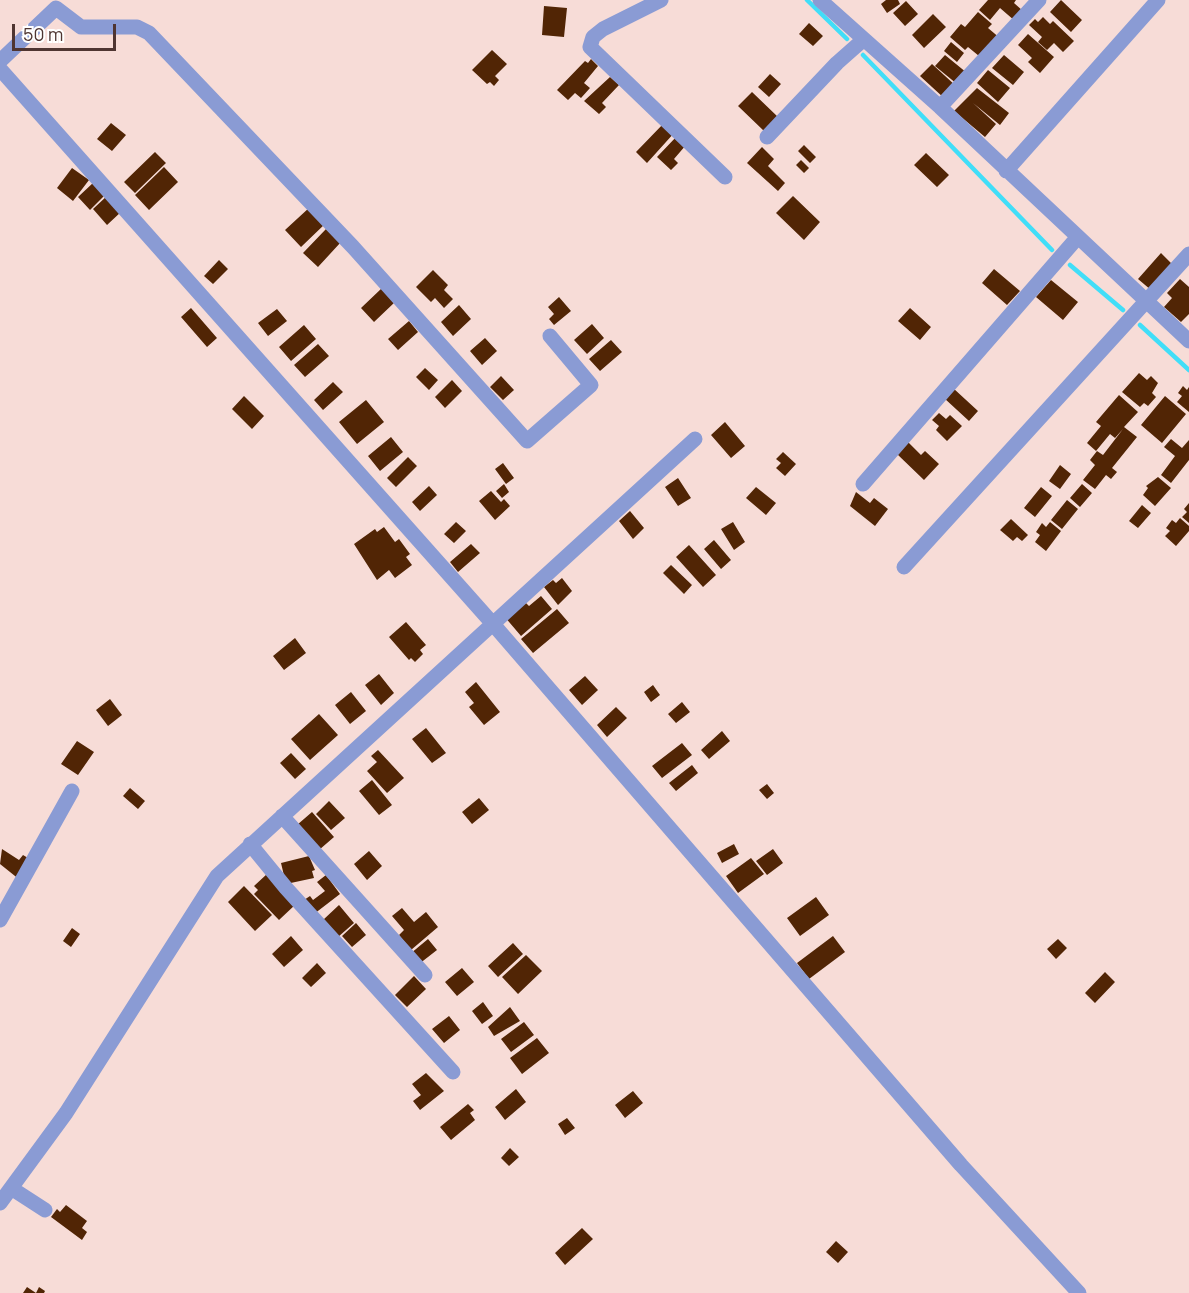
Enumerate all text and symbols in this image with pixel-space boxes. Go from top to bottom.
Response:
scale bar [15,12,118,50]
text: 50 m [23,22,63,46]

